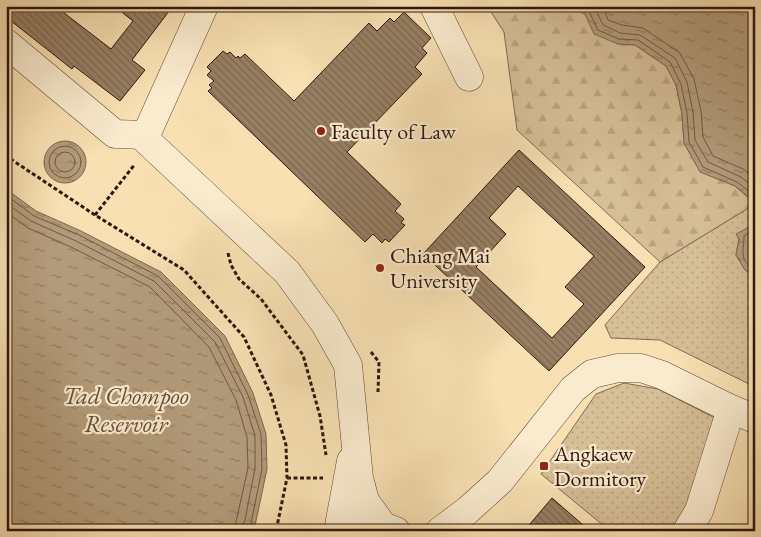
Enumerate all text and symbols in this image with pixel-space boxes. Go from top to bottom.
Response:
place label: Faculty of Law [331,117,457,146]
marker: Faculty of Law [315,125,327,137]
place label: Chiang Mai University [390,241,490,295]
marker: Chiang Mai University [374,262,386,274]
water label: Tad Chompoo Reservoir [63,380,189,439]
place label: Angkaew Dormitory [553,439,646,493]
marker: Angkaew Dormitory [538,460,550,472]

